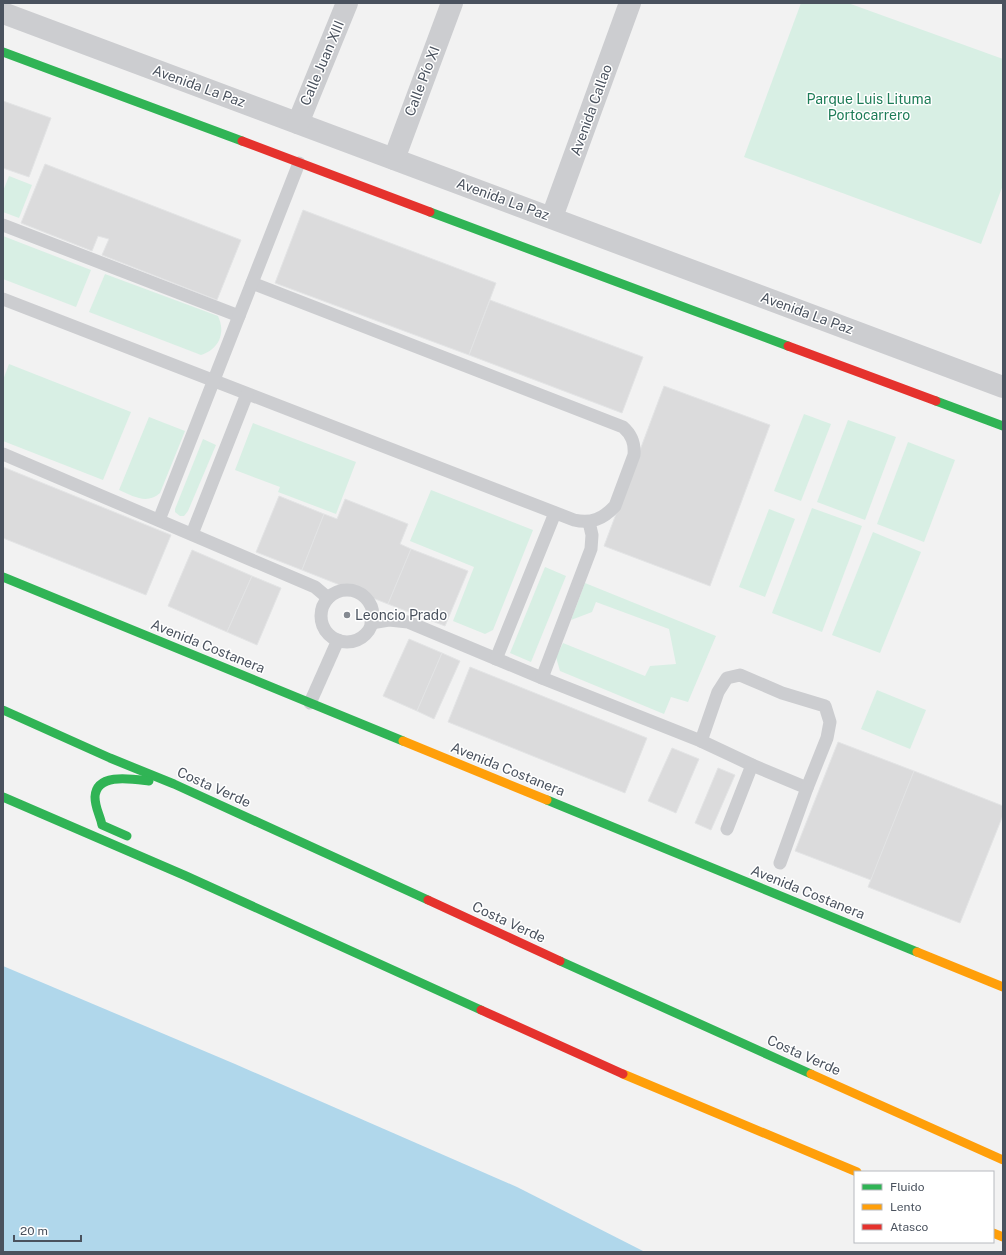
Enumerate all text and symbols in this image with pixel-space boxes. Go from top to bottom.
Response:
street label: Calle Juan XIII [297,18,347,108]
street label: Calle Pío XI [401,44,443,118]
street label: Avenida La Paz [151,62,248,110]
street label: Avenida Callao [567,62,615,158]
park label: Parque Luis Lituma Portocarrero [807,91,931,123]
street label: Avenida La Paz [455,175,552,223]
street label: Avenida La Paz [759,289,856,337]
place label: Leoncio Prado [355,607,447,623]
marker: Leoncio Prado [342,610,352,620]
street label: Avenida Costanera [149,616,267,676]
street label: Avenida Costanera [449,739,567,799]
street label: Costa Verde [175,764,253,810]
street label: Avenida Costanera [749,862,867,922]
street label: Costa Verde [470,898,548,946]
street label: Costa Verde [765,1032,843,1078]
legend [854,1171,994,1243]
text: Fluido [890,1180,925,1194]
text: Lento [890,1200,922,1214]
scale bar [14,1217,81,1243]
text: Atasco [890,1220,929,1234]
text: 20 m [20,1224,48,1238]

